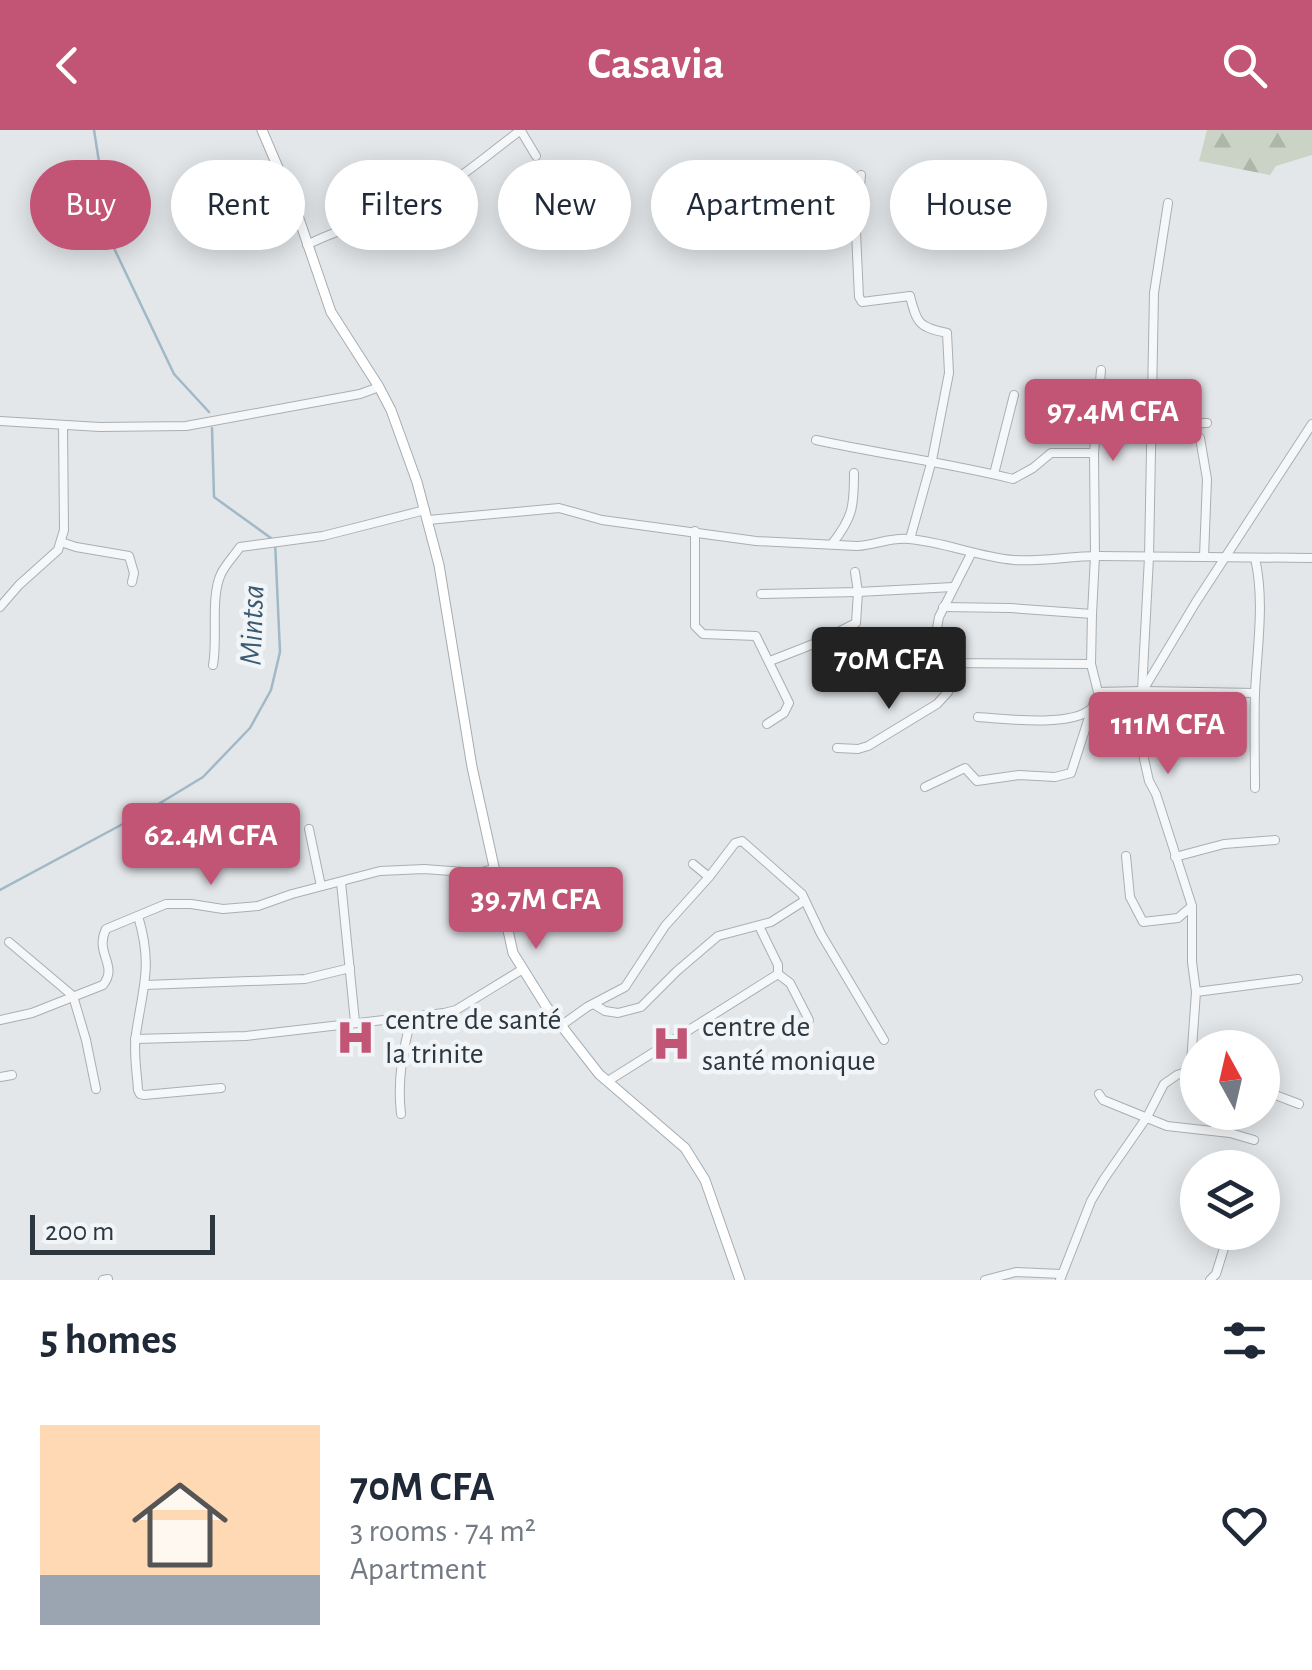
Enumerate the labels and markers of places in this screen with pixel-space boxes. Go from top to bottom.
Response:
pin: 97.4M CFA [999,379,1227,464]
pin: 70M CFA [797,627,981,712]
pin: 111M CFA [1065,692,1271,777]
pin: 62.4M CFA [97,803,325,888]
pin: 39.7M CFA [422,867,650,952]
place label: centre de santé la trinite [385,1005,561,1069]
place label: centre de santé monique [702,1012,876,1076]
hospital icon: centre de santé la trinite [334,1016,376,1058]
hospital icon: centre de santé monique [651,1023,693,1065]

